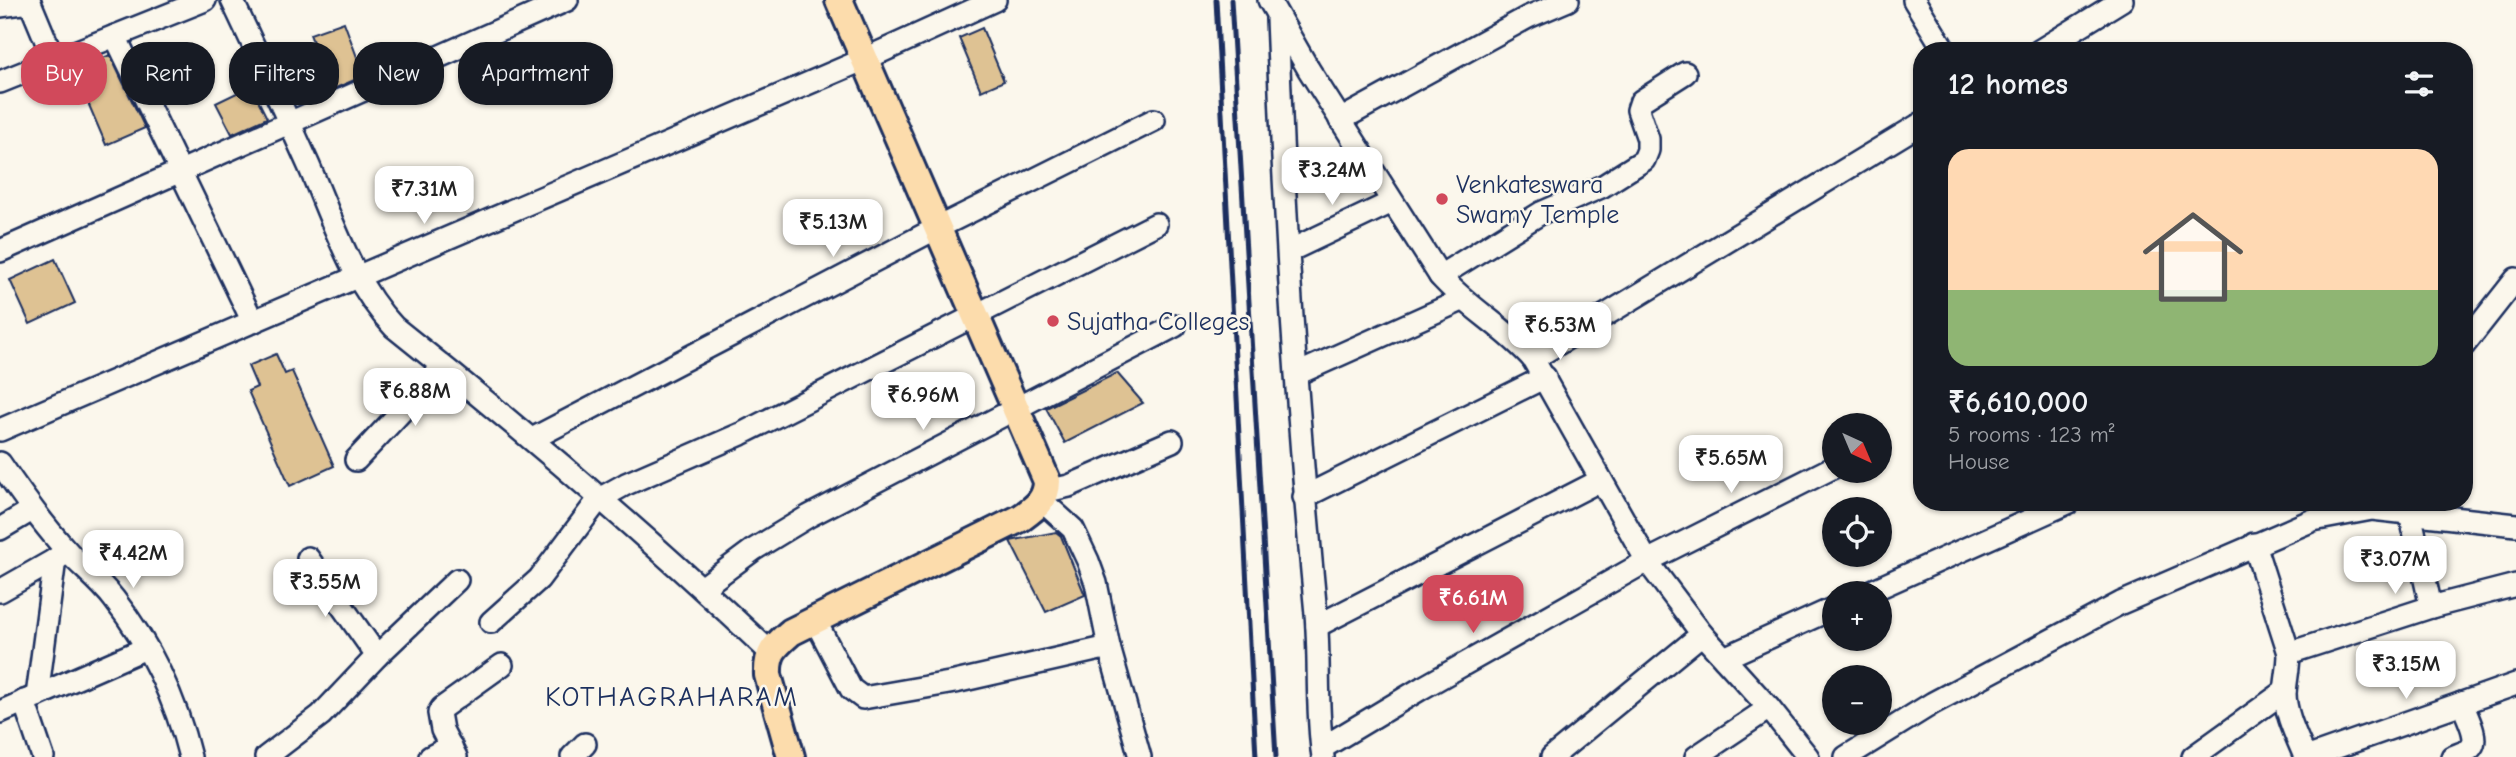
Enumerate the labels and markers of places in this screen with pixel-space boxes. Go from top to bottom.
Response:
pin: ₹3.24M [1275,148,1389,207]
pin: ₹7.31M [367,166,481,226]
place label: Venkateswara Swamy Temple [1456,170,1619,230]
marker: Venkateswara Swamy Temple [1434,191,1450,207]
pin: ₹5.13M [776,200,890,259]
pin: ₹6.53M [1503,302,1617,362]
place label: Sujatha Colleges [1067,307,1249,337]
marker: Sujatha Colleges [1045,313,1061,329]
pin: ₹6.88M [358,368,472,428]
pin: ₹6.96M [866,372,980,432]
pin: ₹5.65M [1674,435,1788,495]
pin: ₹4.42M [76,530,190,590]
pin: ₹3.07M [2338,536,2452,596]
pin: ₹3.55M [268,560,382,619]
pin: ₹6.61M [1416,576,1530,635]
pin: ₹3.15M [2349,642,2463,701]

